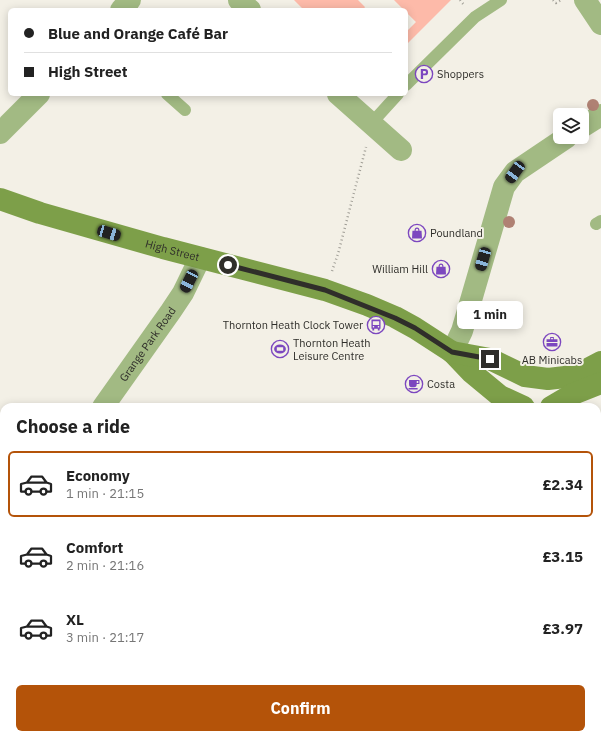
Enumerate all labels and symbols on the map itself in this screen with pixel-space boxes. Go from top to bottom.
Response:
parking icon: Shoppers [414,64,434,84]
place label: Shoppers [437,67,484,81]
car [503,159,527,185]
shop icon: Poundland [407,223,427,243]
car [96,224,122,242]
place label: Poundland [430,226,483,240]
street label: High Street [144,236,201,264]
car [474,246,492,272]
route start [219,256,237,274]
shop icon: William Hill [431,259,451,279]
place label: William Hill [372,262,428,276]
car [178,268,200,294]
callout: 1 min [457,301,523,329]
street label: Grange Park Road [116,304,179,384]
bus stop icon: Thornton Heath Clock Tower [366,315,386,335]
place label: Thornton Heath Clock Tower [223,318,363,332]
office icon: AB Minicabs [542,332,562,352]
place label: Thornton Heath Leisure Centre [293,336,371,363]
sports icon: Thornton Heath Leisure Centre [270,339,290,359]
route end [481,350,499,368]
place label: AB Minicabs [522,353,582,367]
cafe icon: Costa [404,374,424,394]
place label: Costa [427,377,455,391]

